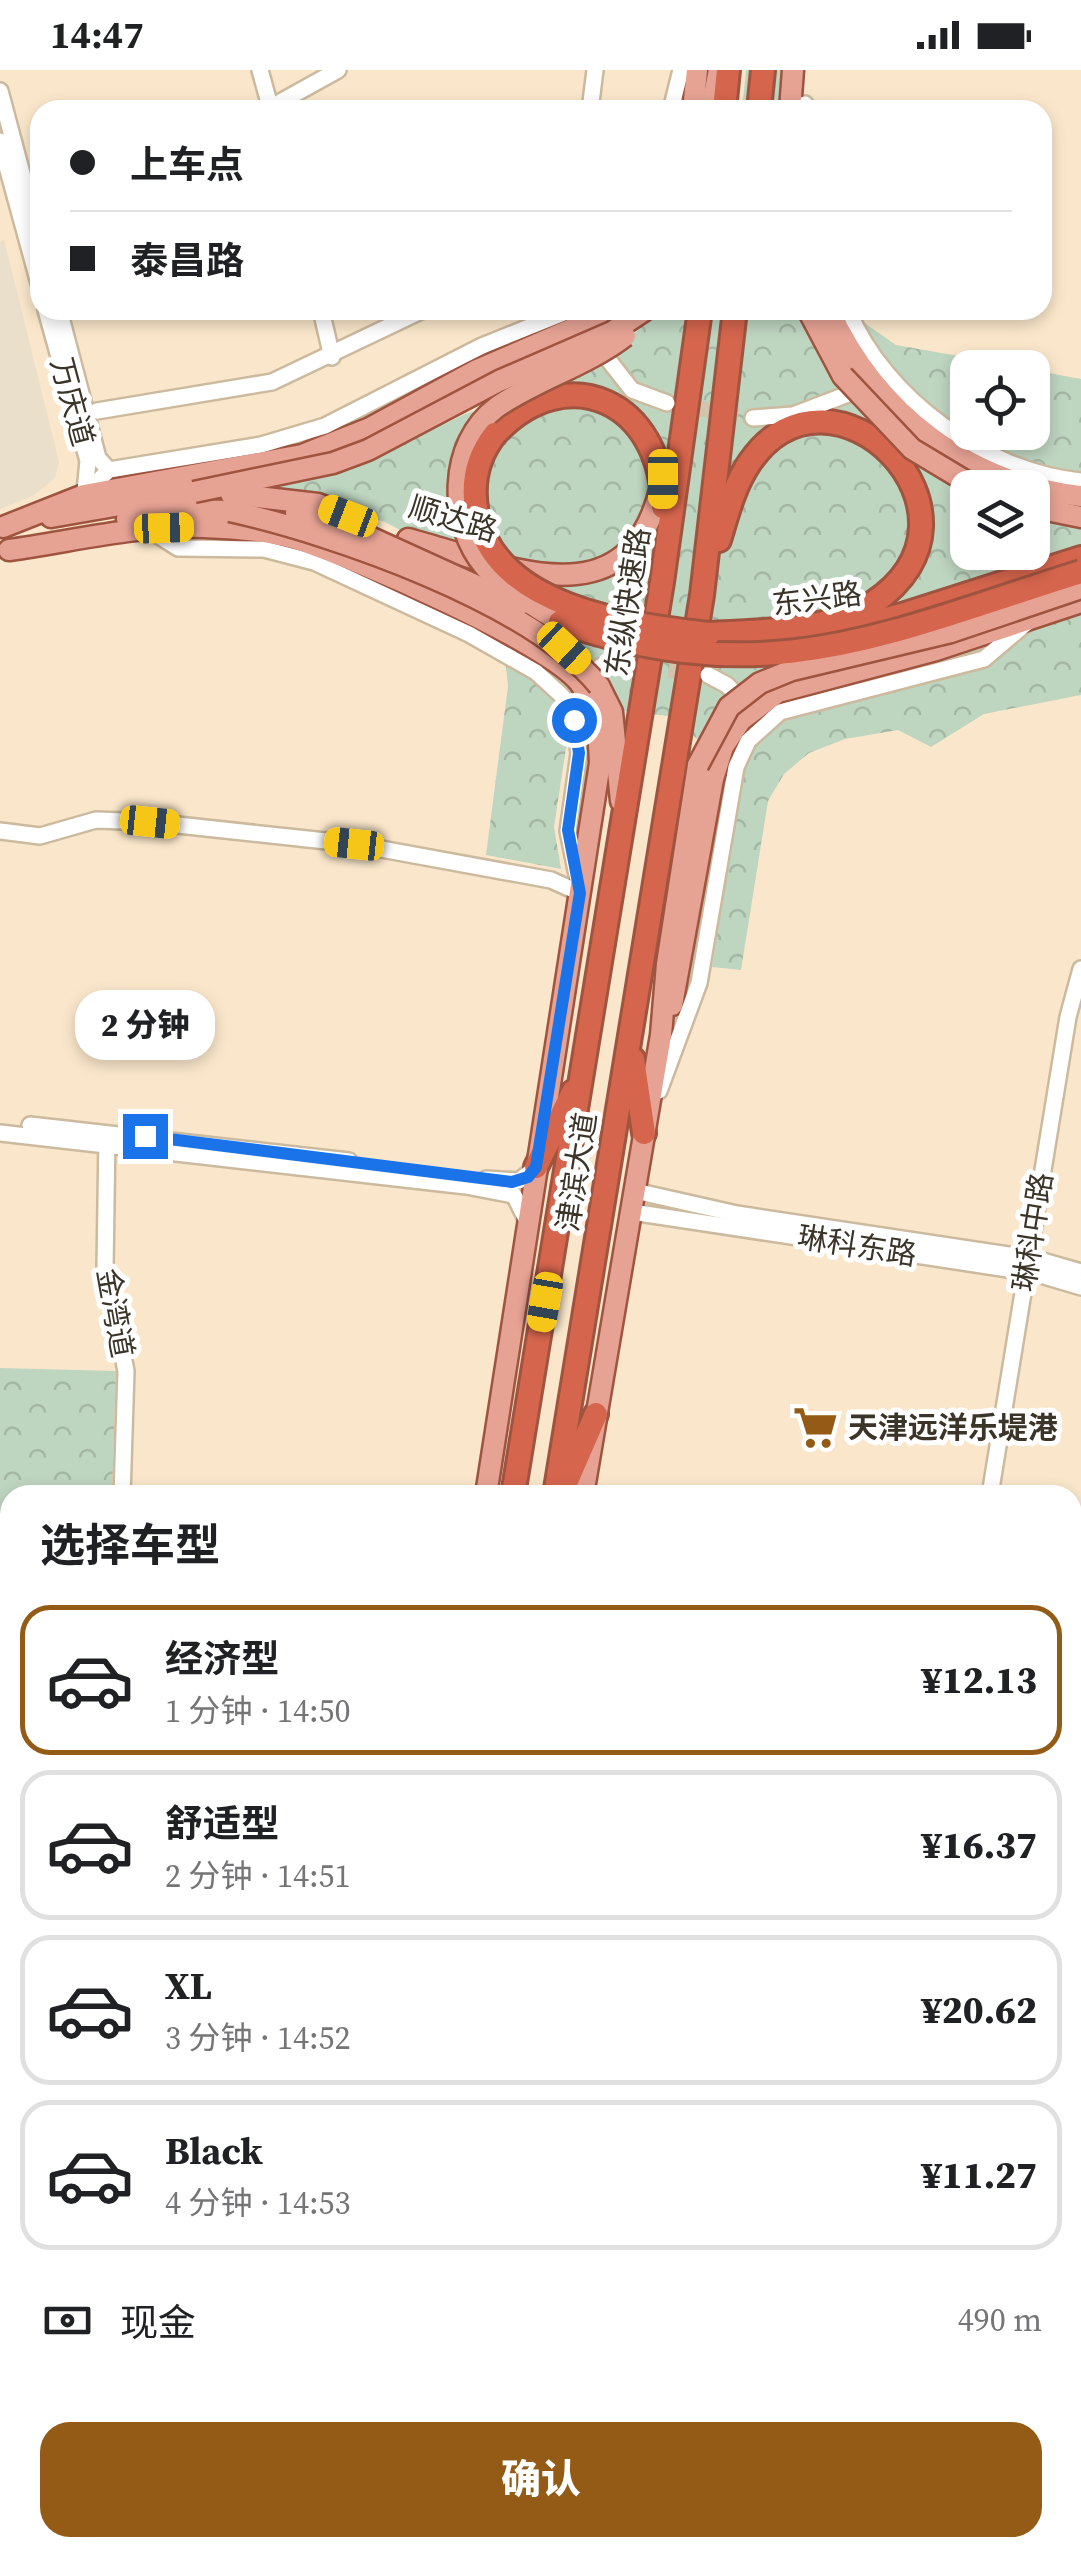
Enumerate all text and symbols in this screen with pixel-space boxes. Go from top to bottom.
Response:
text: 14:47 [50,9,144,61]
text: 上车点 [130,139,244,191]
text: 泰昌路 [130,235,244,287]
map controls [950,350,1050,570]
button: locate [950,350,1050,450]
street label: 万庆道 [41,353,104,451]
car [648,449,678,509]
button: layers [950,470,1050,570]
street label: 顺达路 [404,486,502,551]
car [315,491,381,541]
car [133,512,195,544]
street label: 东纵快速路 [596,525,659,679]
street label: 东兴路 [770,573,864,624]
car [532,617,596,679]
route start [552,698,597,743]
car [119,804,181,840]
car [323,826,385,862]
callout: 2 分钟 [75,991,215,1061]
text: 2 分钟 [101,1003,189,1047]
street label: 津滨大道 [547,1109,606,1234]
route end [123,1114,168,1159]
street label: 琳科中路 [1003,1169,1062,1294]
street label: 琳科东路 [795,1216,920,1275]
street label: 金湾道 [87,1265,143,1361]
car [525,1270,565,1334]
supermarket icon: 天津远洋乐堤港 [791,1404,839,1452]
place label: 天津远洋乐堤港 [848,1407,1058,1448]
text: 选择车型 [40,1514,220,1576]
text: 经济型 [165,1633,279,1685]
icon: car [45,1635,135,1725]
text: ¥12.13 [921,1654,1037,1706]
text: 1 分钟 · 14:50 [165,1689,351,1733]
text: 舒适型 [165,1798,279,1850]
icon: car [45,1800,135,1890]
text: ¥16.37 [921,1819,1037,1871]
text: 2 分钟 · 14:51 [165,1854,351,1898]
text: XL [165,1960,212,2012]
icon: car [45,1965,135,2055]
text: ¥20.62 [921,1984,1037,2036]
text: 3 分钟 · 14:52 [165,2016,351,2060]
text: Black [165,2125,263,2177]
icon: car [45,2130,135,2220]
text: ¥11.27 [921,2149,1037,2201]
text: 4 分钟 · 14:53 [165,2181,351,2225]
icon: cash [40,2293,95,2348]
text: 现金 [120,2297,196,2349]
text: 490 m [958,2298,1042,2342]
button: 确认 [40,2422,1042,2537]

